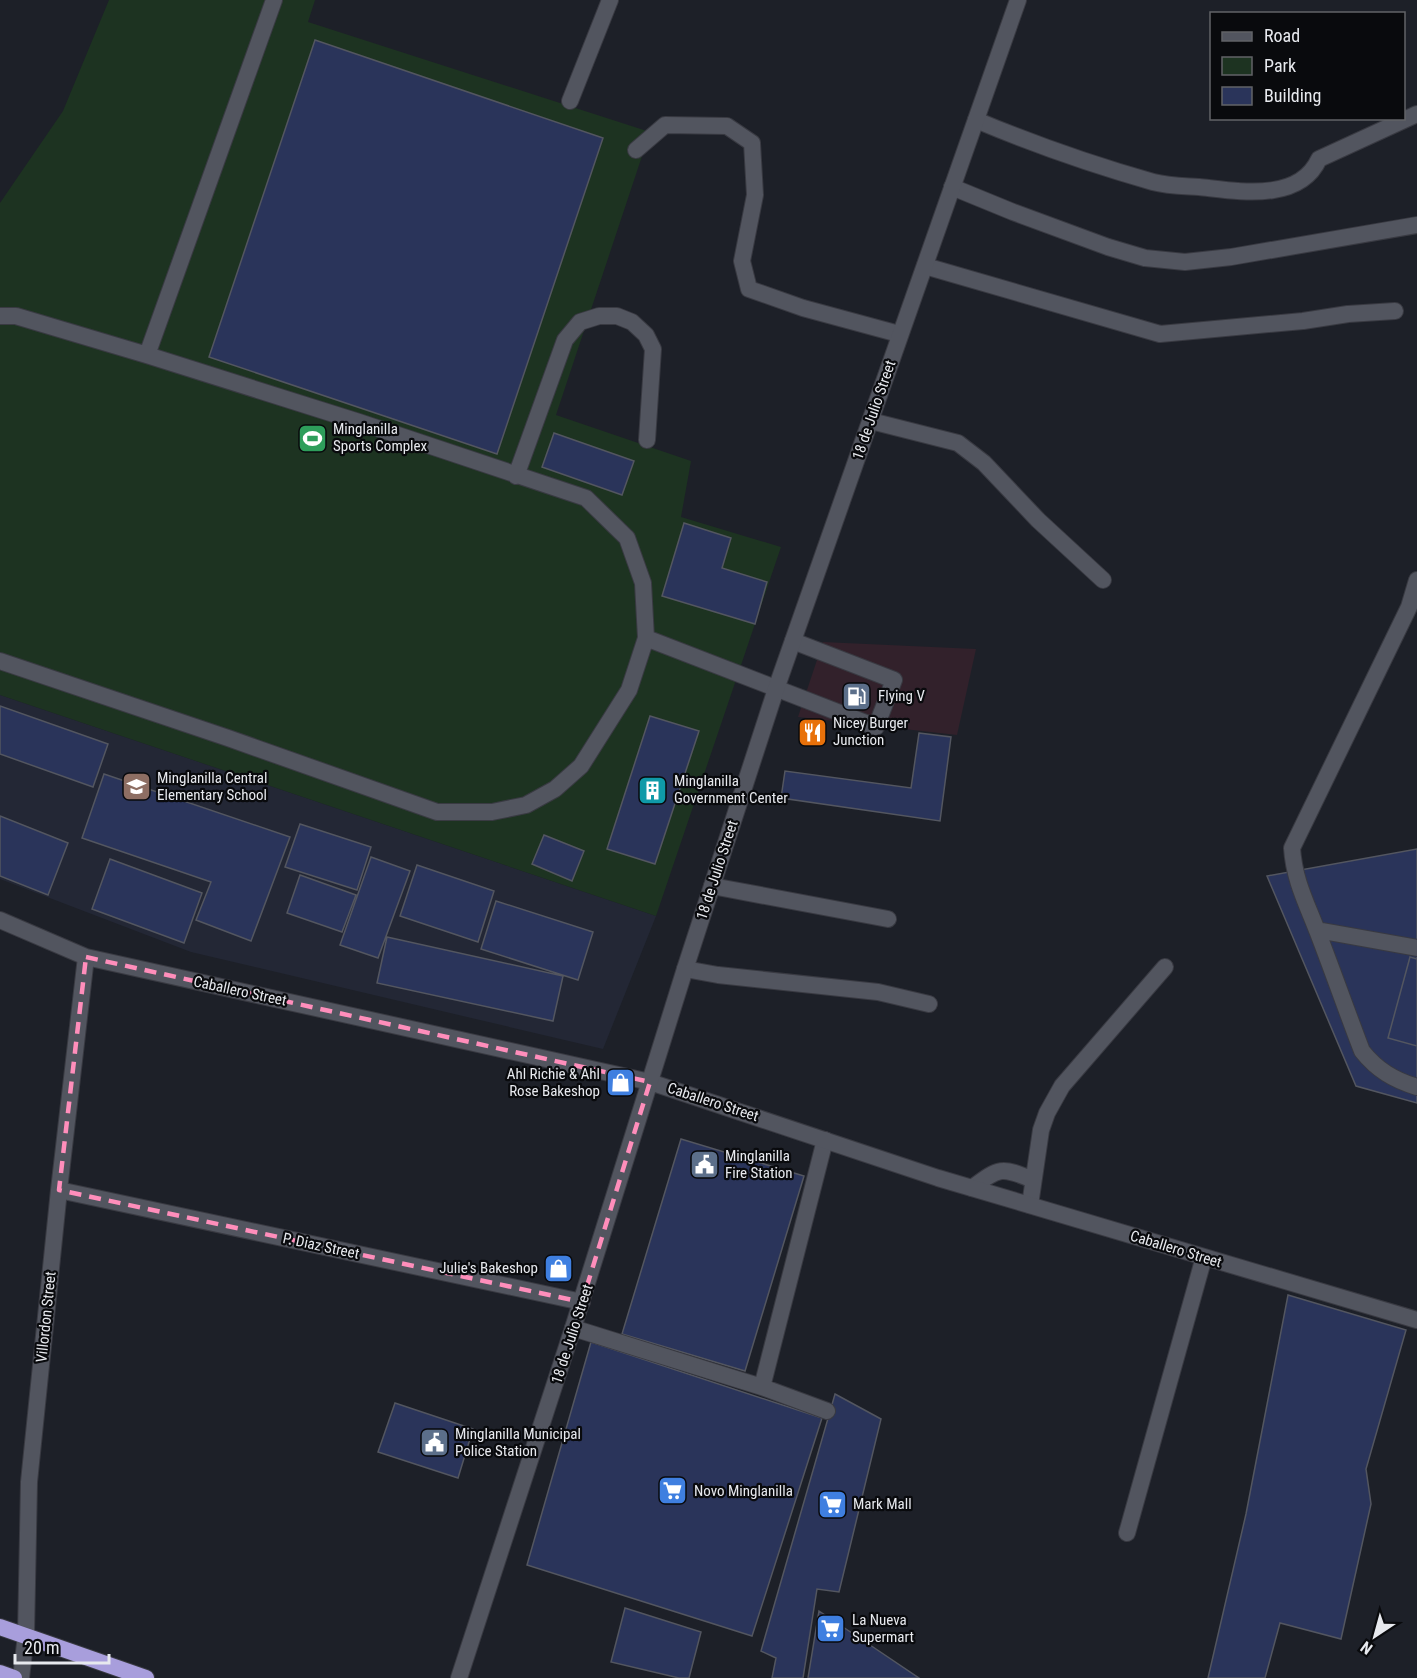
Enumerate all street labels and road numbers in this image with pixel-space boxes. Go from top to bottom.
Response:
street label: 18 de Julio Street [849,358,899,462]
street label: 18 de Julio Street [692,818,742,922]
street label: Caballero Street [192,972,288,1010]
street label: Caballero Street [665,1079,761,1125]
street label: Caballero Street [1128,1227,1224,1271]
street label: P. Diaz Street [281,1229,361,1263]
street label: Villordon Street [32,1271,60,1363]
street label: 18 de Julio Street [547,1282,597,1386]

